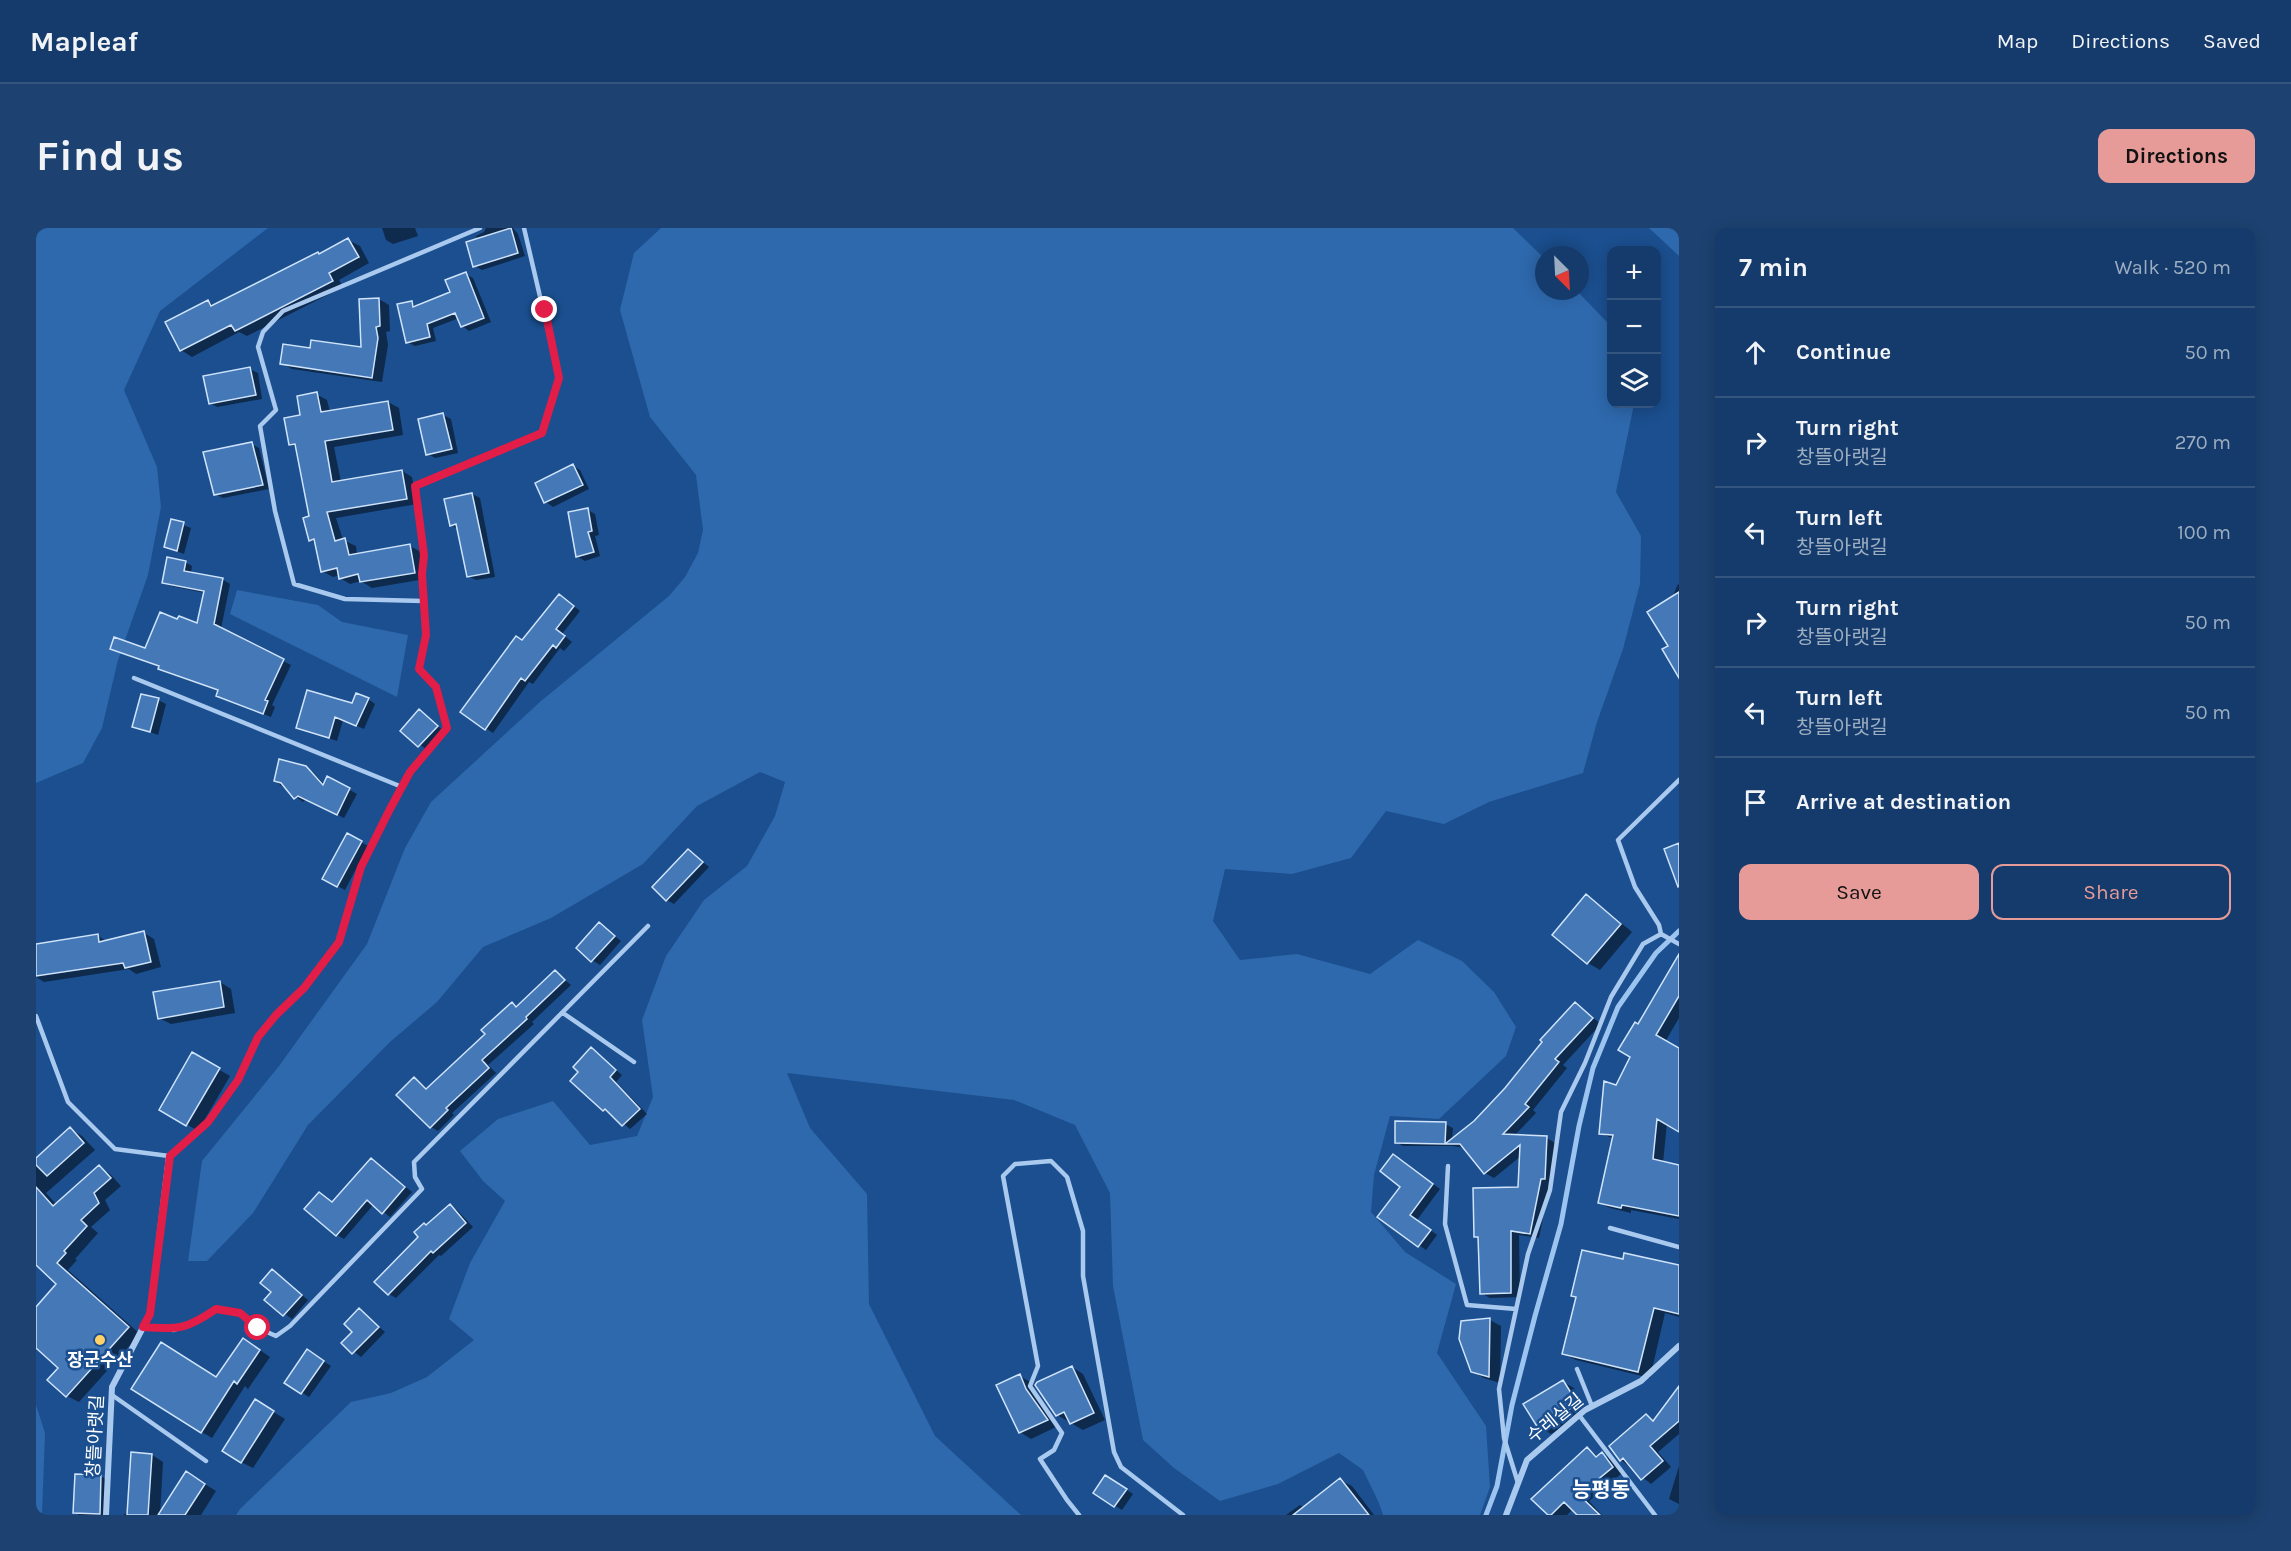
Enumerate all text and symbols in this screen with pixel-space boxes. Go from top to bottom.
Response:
text: Mapleaf [30,25,138,58]
text: Map [1997,29,2038,53]
text: Directions [2071,29,2170,53]
text: Saved [2203,29,2261,53]
button: Directions [2098,129,2255,183]
text: Find us [36,131,184,181]
north arrow [1535,246,1589,300]
map controls [1607,246,1661,408]
button: + [1607,246,1661,300]
text: 7 min [1739,252,1808,283]
text: Walk · 520 m [2115,256,2231,279]
route end [531,296,557,322]
button: − [1607,300,1661,354]
icon: ahead [1739,336,1772,369]
text: Continue [1796,339,1891,365]
text: 50 m [2184,341,2231,364]
button: layers [1607,354,1661,408]
text: Turn right [1796,415,1899,441]
icon: right [1739,426,1772,459]
text: 270 m [2175,431,2231,454]
text: 창뜰아랫길 [1796,446,1888,469]
text: Turn left [1796,505,1883,531]
icon: left [1739,516,1772,549]
text: 100 m [2177,521,2231,544]
text: 창뜰아랫길 [1796,536,1888,559]
text: Turn right [1796,595,1899,621]
icon: right [1739,606,1772,639]
text: 50 m [2184,611,2231,634]
text: 창뜰아랫길 [1796,626,1888,649]
text: Turn left [1796,685,1883,711]
icon: left [1739,696,1772,729]
text: 50 m [2184,701,2231,724]
text: 창뜰아랫길 [1796,716,1888,739]
icon: arrive [1739,786,1772,819]
text: Arrive at destination [1796,789,2011,815]
button: Save [1739,864,1979,920]
button: Share [1991,864,2231,920]
route start [244,1314,270,1340]
marker: 장군수산 [93,1333,107,1347]
place label: 장군수산 [67,1349,134,1371]
street label: 수레실길 [1522,1389,1588,1447]
street label: 창뜰아랫길 [82,1394,108,1478]
district label: 능평동 [1572,1478,1630,1502]

